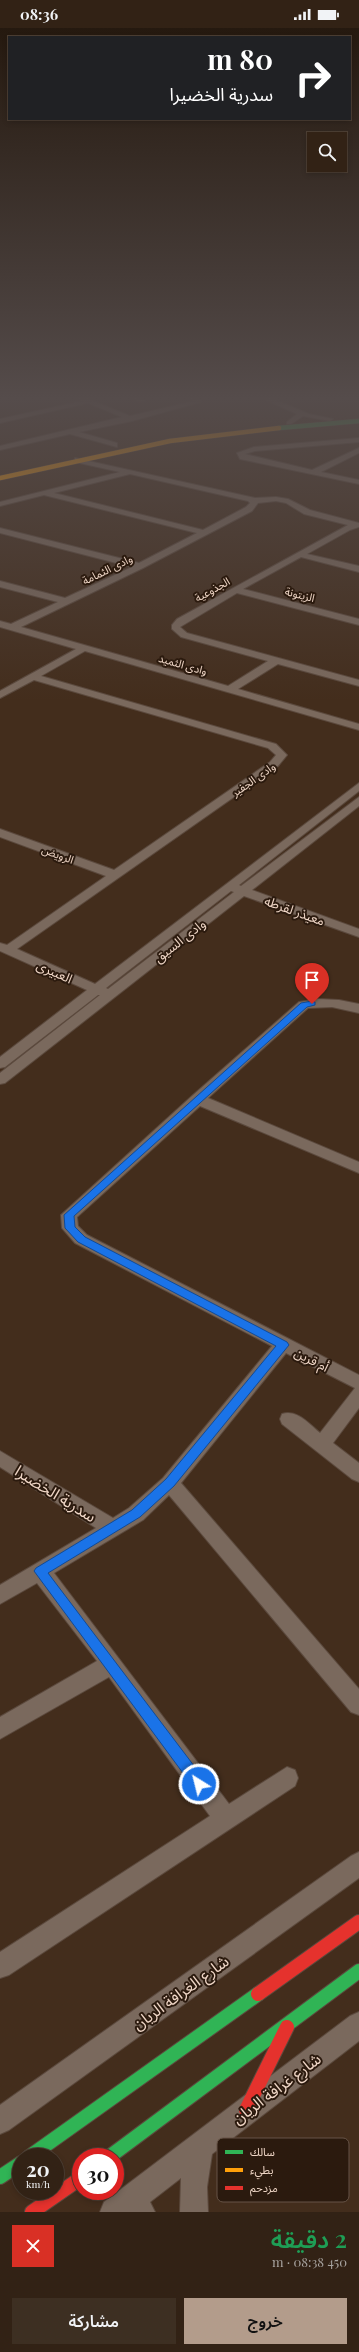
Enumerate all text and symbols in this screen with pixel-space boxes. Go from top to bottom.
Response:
text: 08:36 [20,4,58,24]
text: 80 m [207,40,273,77]
icon: right [287,52,339,104]
text: سدرية الخضيرا [169,82,273,106]
map controls [307,132,347,172]
button: search [307,132,347,172]
street label: وادى الثمامة [79,550,135,588]
street label: الجذوعية [192,573,232,605]
street label: الزيتونة [283,583,317,605]
street label: وادى الثميد [157,650,209,678]
street label: وادى الجفير [227,758,278,800]
street label: الرويض [40,841,76,867]
street label: معيذر لقرطه [262,891,328,929]
street label: وادى السيق [150,914,209,966]
street label: العبيرى [34,956,76,987]
pin [295,963,329,1004]
icon: arrive [301,969,323,991]
street label: أم قرين [291,1343,332,1377]
street label: سدرية الخضيرا [11,1460,101,1526]
position arrow [178,1763,220,1805]
street label: شارع الغرافة الريان [128,1950,234,2037]
street label: شارع غرافة الريان [227,2048,326,2131]
legend [217,2138,349,2202]
text: سالك [250,2144,275,2159]
speed limit sign: 30 [72,2148,124,2200]
text: 20 [26,2155,50,2182]
text: بطيء [250,2162,273,2180]
text: km/h [26,2177,50,2191]
text: مزدحم [250,2180,278,2197]
text: 2 دقيقة [271,2222,347,2254]
button: close [12,2225,54,2267]
text: 450 m · 08:38 [272,2253,347,2270]
button: مشاركة [12,2298,176,2344]
button: خروج [184,2298,347,2344]

